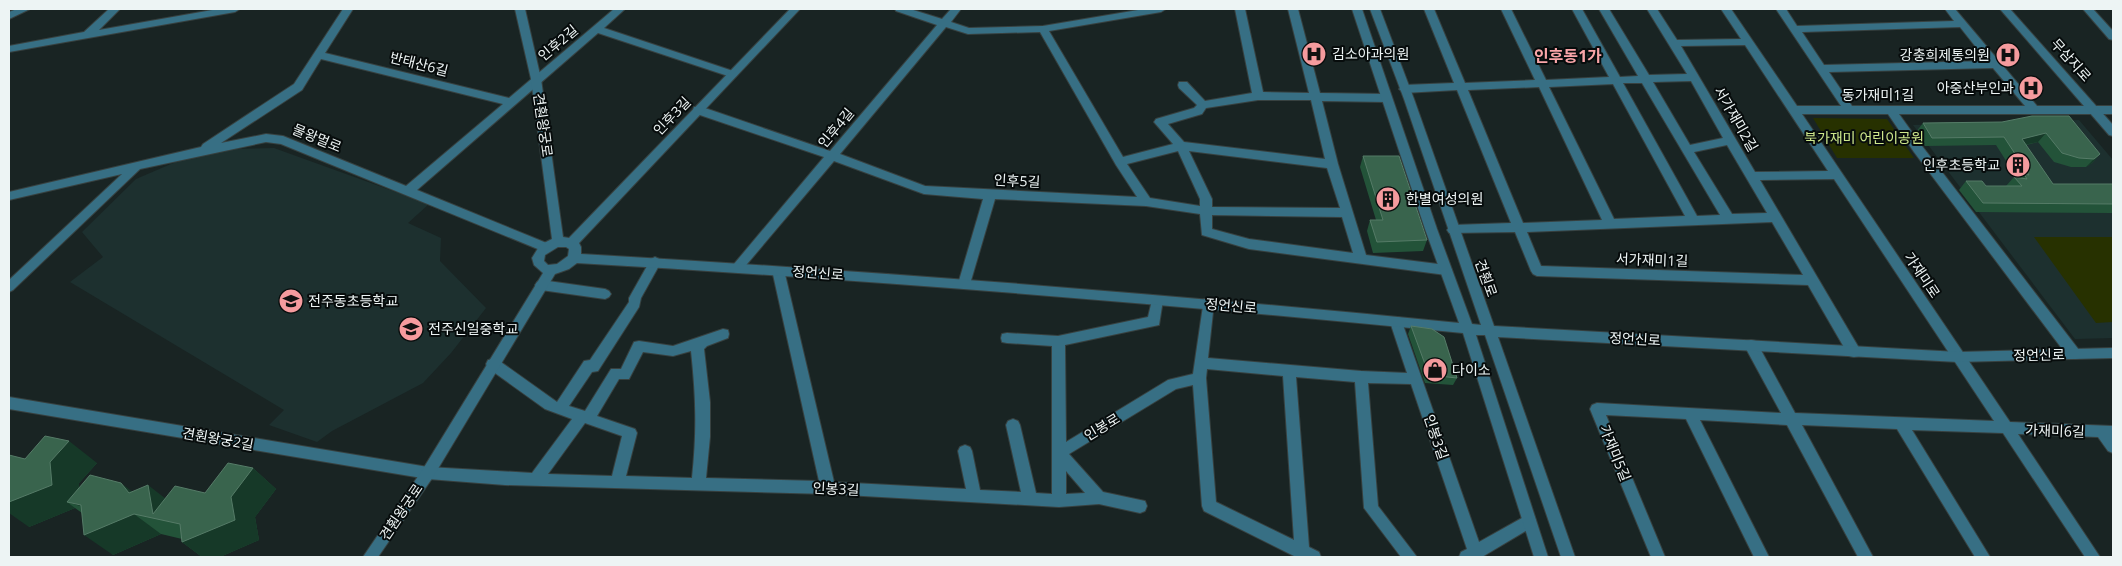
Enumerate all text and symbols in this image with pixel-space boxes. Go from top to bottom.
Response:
street label: 인후2길 [534,20,582,65]
street label: 무삼지로 [2047,34,2096,85]
hospital icon: 김소아과의원 [1301,41,1327,67]
hospital icon: 강충희제통의원 [1995,42,2021,68]
place label: 김소아과의원 [1332,44,1409,63]
district label: 인후동1가 [1534,45,1602,67]
place label: 강충희제통의원 [1900,45,1990,64]
street label: 반태산6길 [388,47,450,80]
hospital icon: 아중산부인과 [2018,75,2044,101]
place label: 아중산부인과 [1937,78,2014,97]
street label: 서가재미2길 [1710,83,1763,155]
street label: 동가재미1길 [1842,85,1914,104]
street label: 견훤왕궁로 [530,92,557,158]
street label: 인후3길 [649,92,695,139]
street label: 인후4길 [813,104,858,152]
street label: 물왕멀로 [290,119,345,156]
park label: 북가재미 어린이공원 [1804,128,1924,147]
building icon: 인후초등학교 [2005,152,2031,178]
place label: 인후초등학교 [1923,155,2000,174]
street label: 인후5길 [993,170,1041,191]
building icon: 한별여성의원 [1375,186,1401,212]
place label: 한별여성의원 [1406,189,1483,208]
street label: 가재미로 [1900,248,1945,301]
street label: 서가재미1길 [1616,249,1689,270]
street label: 견훤로 [1471,256,1502,299]
street label: 정언신로 [792,261,845,284]
school or university icon: 전주동초등학교 [278,288,304,314]
place label: 전주동초등학교 [308,291,398,310]
street label: 정언신로 [1205,294,1258,317]
school or university icon: 전주신일중학교 [398,316,424,342]
place label: 전주신일중학교 [428,319,518,338]
street label: 정언신로 [1609,328,1661,349]
street label: 정언신로 [2013,345,2065,364]
shop icon: 다이소 [1422,357,1448,383]
place label: 다이소 [1452,360,1491,379]
street label: 인봉로 [1080,408,1123,445]
street label: 인봉3길 [1420,412,1453,462]
street label: 가재미6길 [2025,420,2085,441]
street label: 가재미5길 [1596,422,1635,484]
street label: 견훤왕궁2길 [181,423,255,454]
street label: 인봉3길 [812,478,860,499]
street label: 견훤왕궁로 [375,480,427,544]

